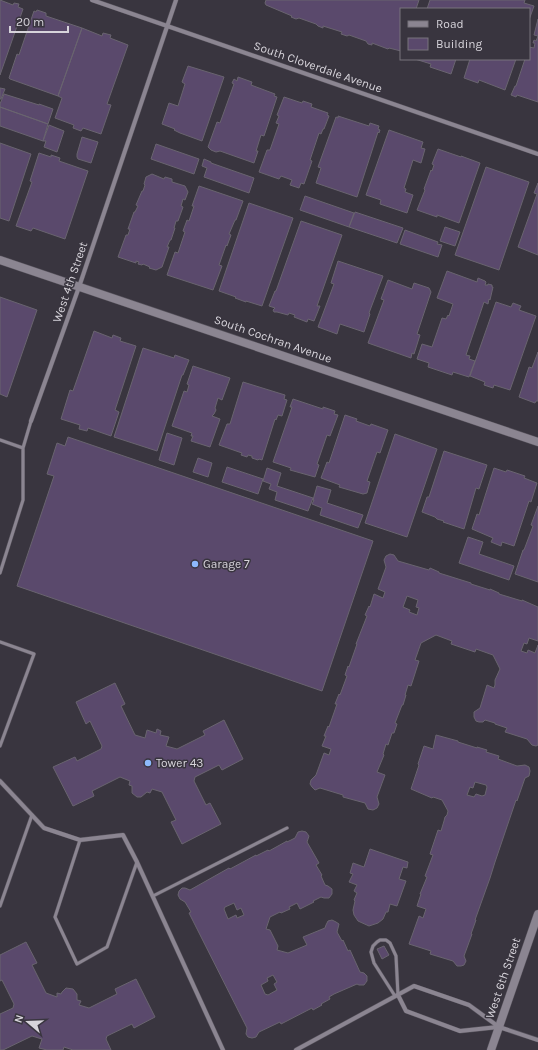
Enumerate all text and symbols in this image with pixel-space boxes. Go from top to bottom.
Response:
scale bar [10,8,68,34]
legend [400,8,530,60]
text: 20 m [16,15,44,29]
text: Road [436,17,464,31]
text: Building [436,37,483,51]
street label: South Cloverdale Avenue [252,38,384,96]
street label: West 4th Street [50,239,91,324]
street label: South Cochran Avenue [212,312,334,366]
place label: Garage 7 [203,557,250,571]
marker: Garage 7 [190,559,200,569]
place label: Tower 43 [156,756,203,770]
marker: Tower 43 [143,758,153,768]
street label: West 6th Street [483,935,524,1020]
north arrow [8,1002,48,1042]
text: N [12,1013,26,1025]

